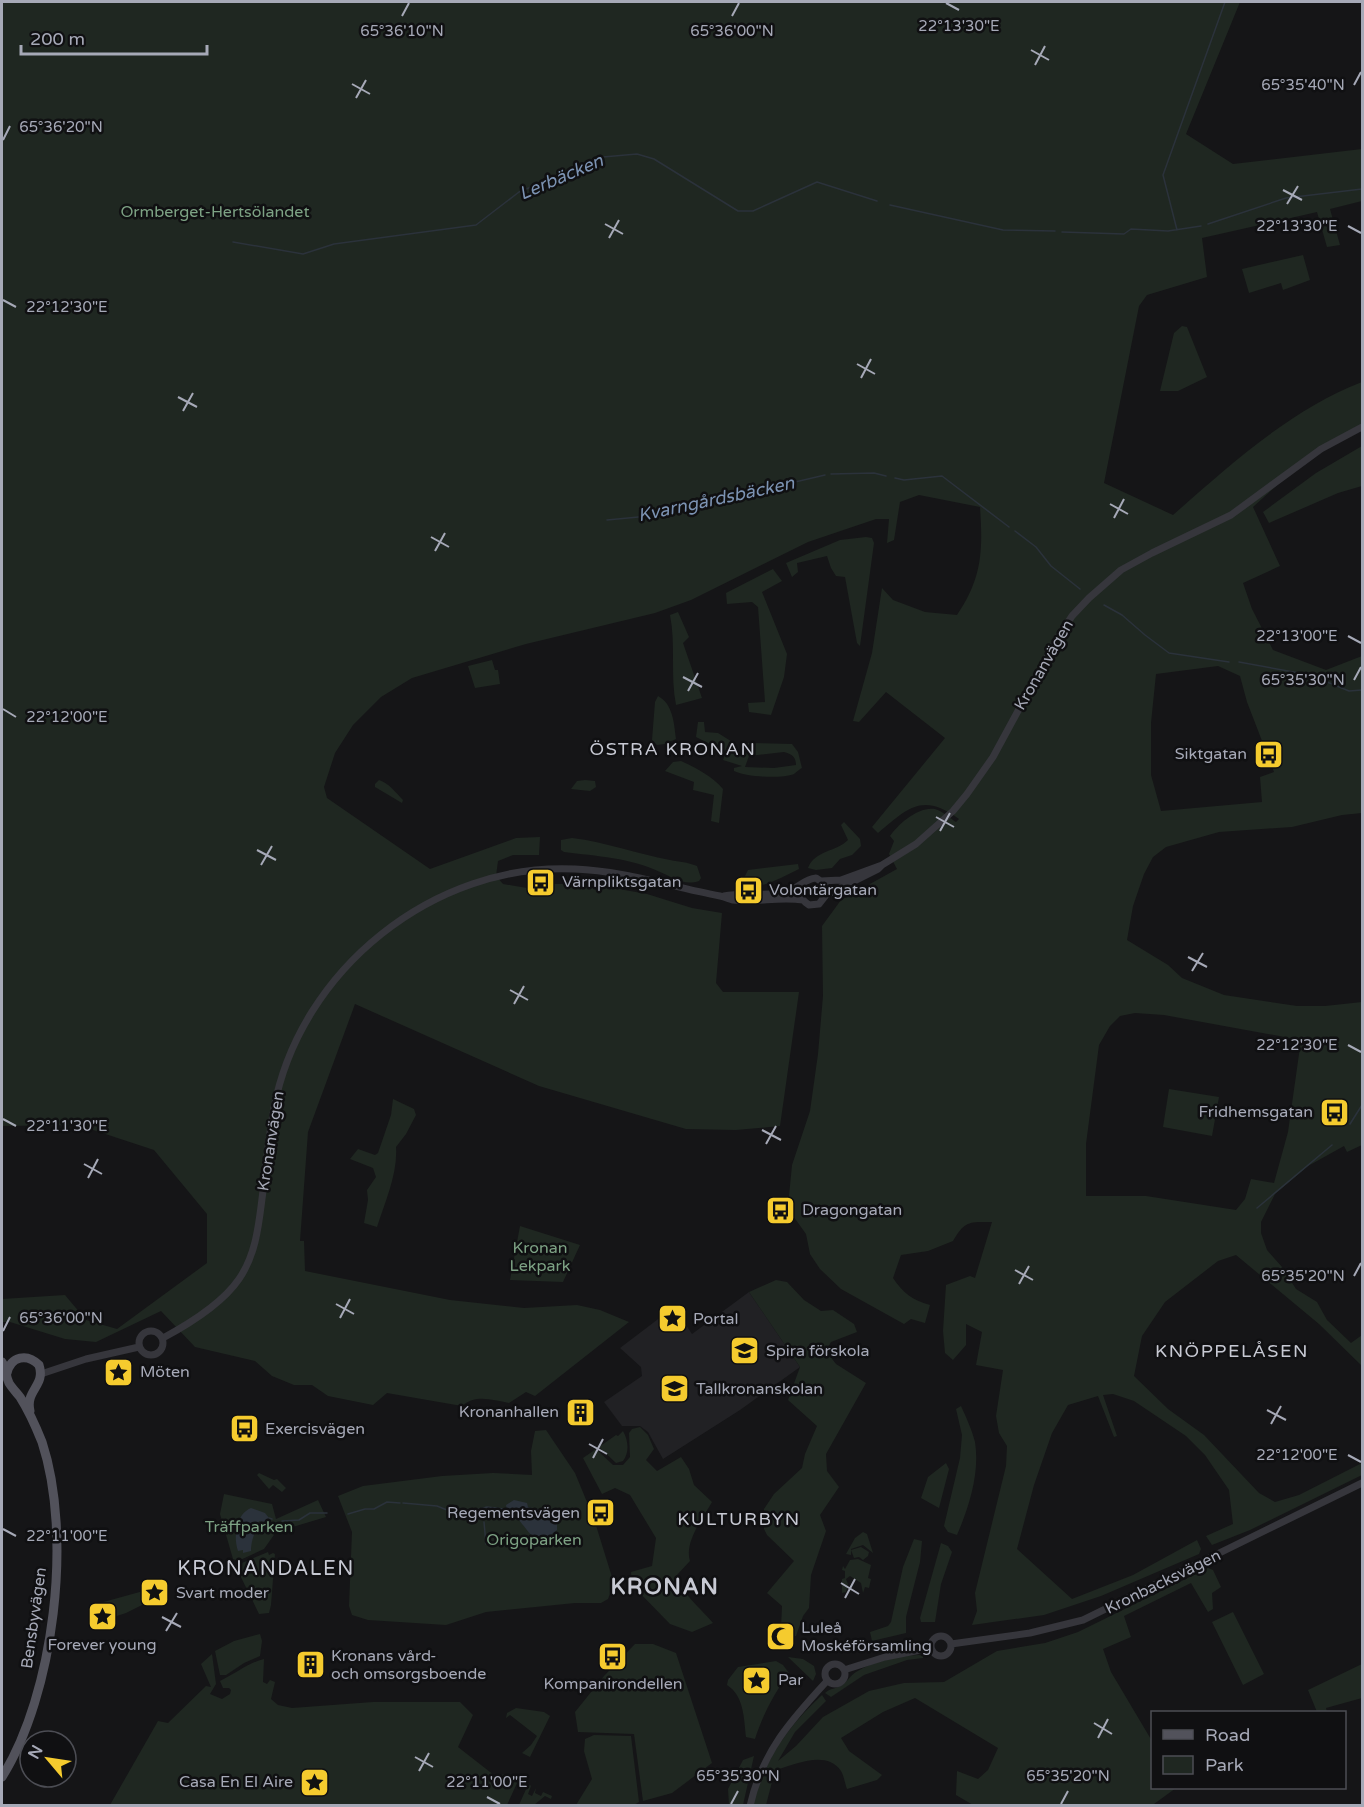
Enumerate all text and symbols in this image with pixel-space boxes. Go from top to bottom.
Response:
text: 22°13'30"E [918,17,1000,35]
scale bar [21,18,207,56]
text: 65°36'10"N [360,22,444,40]
text: 65°36'00"N [690,22,774,40]
text: 200 m [30,28,85,50]
text: 65°35'40"N [1261,76,1345,94]
text: 65°36'20"N [19,118,103,136]
water label: Lerbäcken [516,149,607,205]
park label: Ormberget-Hertsölandet [120,202,310,222]
text: 22°13'30"E [1256,217,1338,235]
text: 22°12'30"E [26,298,108,316]
water label: Kvarngårdsbäcken [636,471,797,526]
street label: Kronanvägen [1010,616,1078,714]
text: 22°13'00"E [1256,627,1338,645]
text: 65°35'30"N [1261,671,1345,689]
text: 22°12'00"E [26,708,108,726]
district label: ÖSTRA KRONAN [590,738,756,760]
bus stop icon: Siktgatan [1252,738,1284,770]
place label: Siktgatan [1175,744,1247,764]
bus stop icon: Värnpliktsgatan [525,866,557,898]
place label: Värnpliktsgatan [562,872,681,892]
bus stop icon: Volontärgatan [732,874,764,906]
place label: Volontärgatan [769,880,877,900]
text: 22°12'30"E [1256,1036,1338,1054]
street label: Kronanvägen [253,1090,289,1192]
bus stop icon: Fridhemsgatan [1318,1096,1350,1128]
place label: Fridhemsgatan [1199,1102,1313,1122]
text: 22°11'30"E [26,1117,108,1135]
bus stop icon: Dragongatan [765,1194,797,1226]
place label: Dragongatan [802,1200,902,1220]
park label: Kronan Lekpark [510,1238,571,1276]
text: 65°35'20"N [1261,1267,1345,1285]
place icon: Portal [656,1303,688,1335]
text: 65°36'00"N [19,1309,103,1327]
place label: Portal [693,1309,738,1329]
school or university icon: Spira förskola [729,1335,761,1367]
district label: KNÖPPELÅSEN [1155,1340,1309,1362]
place label: Spira förskola [766,1341,870,1361]
place icon: Möten [103,1356,135,1388]
place label: Möten [140,1362,190,1382]
school or university icon: Tallkronanskolan [659,1373,691,1405]
place label: Tallkronanskolan [696,1379,823,1399]
building icon: Kronanhallen [564,1396,596,1428]
place label: Kronanhallen [459,1402,559,1422]
bus stop icon: Exercisvägen [228,1413,260,1445]
place label: Exercisvägen [265,1419,365,1439]
text: 22°12'00"E [1256,1446,1338,1464]
bus stop icon: Regementsvägen [585,1497,617,1529]
place label: Regementsvägen [447,1503,580,1523]
district label: KULTURBYN [677,1508,801,1530]
park label: Träffparken [205,1517,293,1537]
text: 22°11'00"E [26,1527,108,1545]
park label: Origoparken [486,1530,582,1550]
street label: Kronbacksvägen [1102,1545,1224,1619]
district label: KRONANDALEN [177,1557,355,1581]
street label: Bensbyvägen [17,1566,51,1670]
district label: KRONAN [610,1574,720,1600]
place icon: Svart moder [139,1577,171,1609]
place label: Svart moder [176,1583,270,1603]
place icon: Forever young [86,1601,118,1633]
place label: Luleå Moskéförsamling [801,1618,932,1656]
mosque icon: Luleå Moskéförsamling [764,1621,796,1653]
place label: Forever young [47,1635,157,1655]
bus stop icon: Kompanirondellen [597,1640,629,1672]
place label: Kronans vård- och omsorgsboende [331,1646,486,1684]
building icon: Kronans vård- och omsorgsboende [294,1649,326,1681]
place icon: Par [741,1664,773,1696]
place label: Par [778,1670,804,1690]
place label: Kompanirondellen [543,1674,683,1694]
legend [1151,1711,1346,1789]
text: Road [1205,1724,1250,1746]
north arrow [18,1729,78,1789]
text: N [24,1742,48,1763]
text: Park [1205,1754,1244,1776]
place icon: Casa En El Aire [298,1766,330,1798]
text: 65°35'30"N [696,1767,780,1785]
text: 65°35'20"N [1026,1767,1110,1785]
place label: Casa En El Aire [179,1772,293,1792]
text: 22°11'00"E [446,1773,528,1791]

